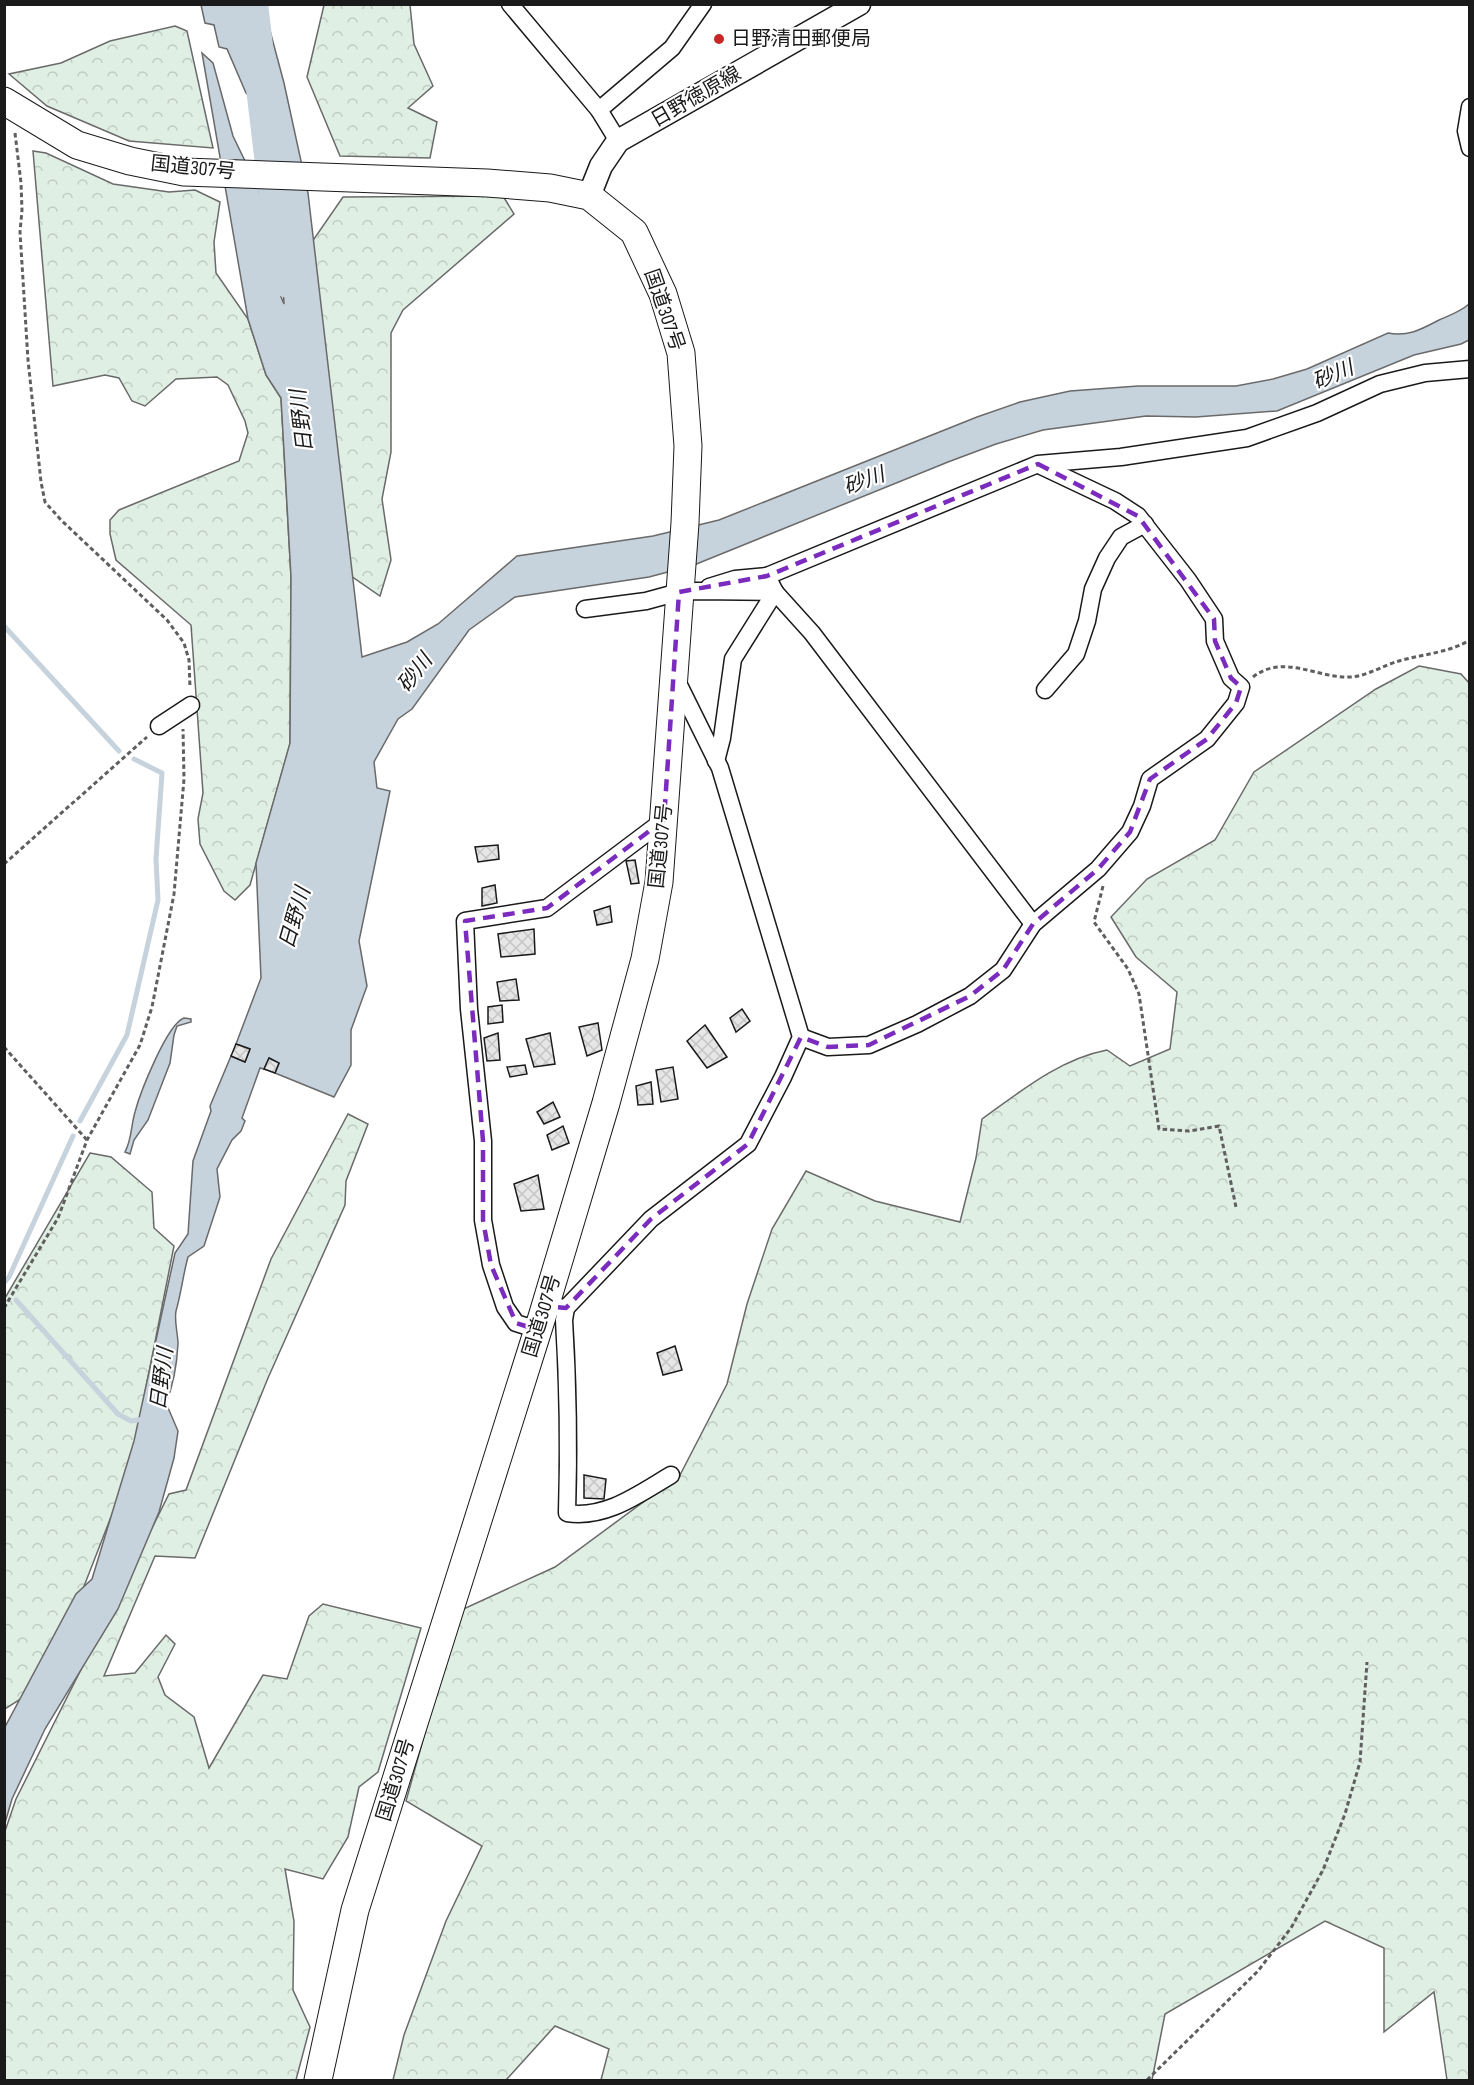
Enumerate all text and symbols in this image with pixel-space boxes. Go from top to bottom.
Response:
place label: 日野清田郵便局 [731,27,871,51]
marker: 日野清田郵便局 [712,32,726,46]
street label: 日野徳原線 [647,62,745,132]
street label: 国道307号 [149,152,237,184]
street label: 国道307号 [639,266,689,354]
water label: 砂川 [1309,355,1359,395]
water label: 日野川 [286,386,318,454]
water label: 砂川 [840,461,890,500]
water label: 砂川 [392,647,439,697]
street label: 国道307号 [645,802,677,890]
water label: 日野川 [274,882,316,952]
street label: 国道307号 [518,1272,566,1360]
water label: 日野川 [146,1344,178,1412]
street label: 国道307号 [372,1736,420,1824]

